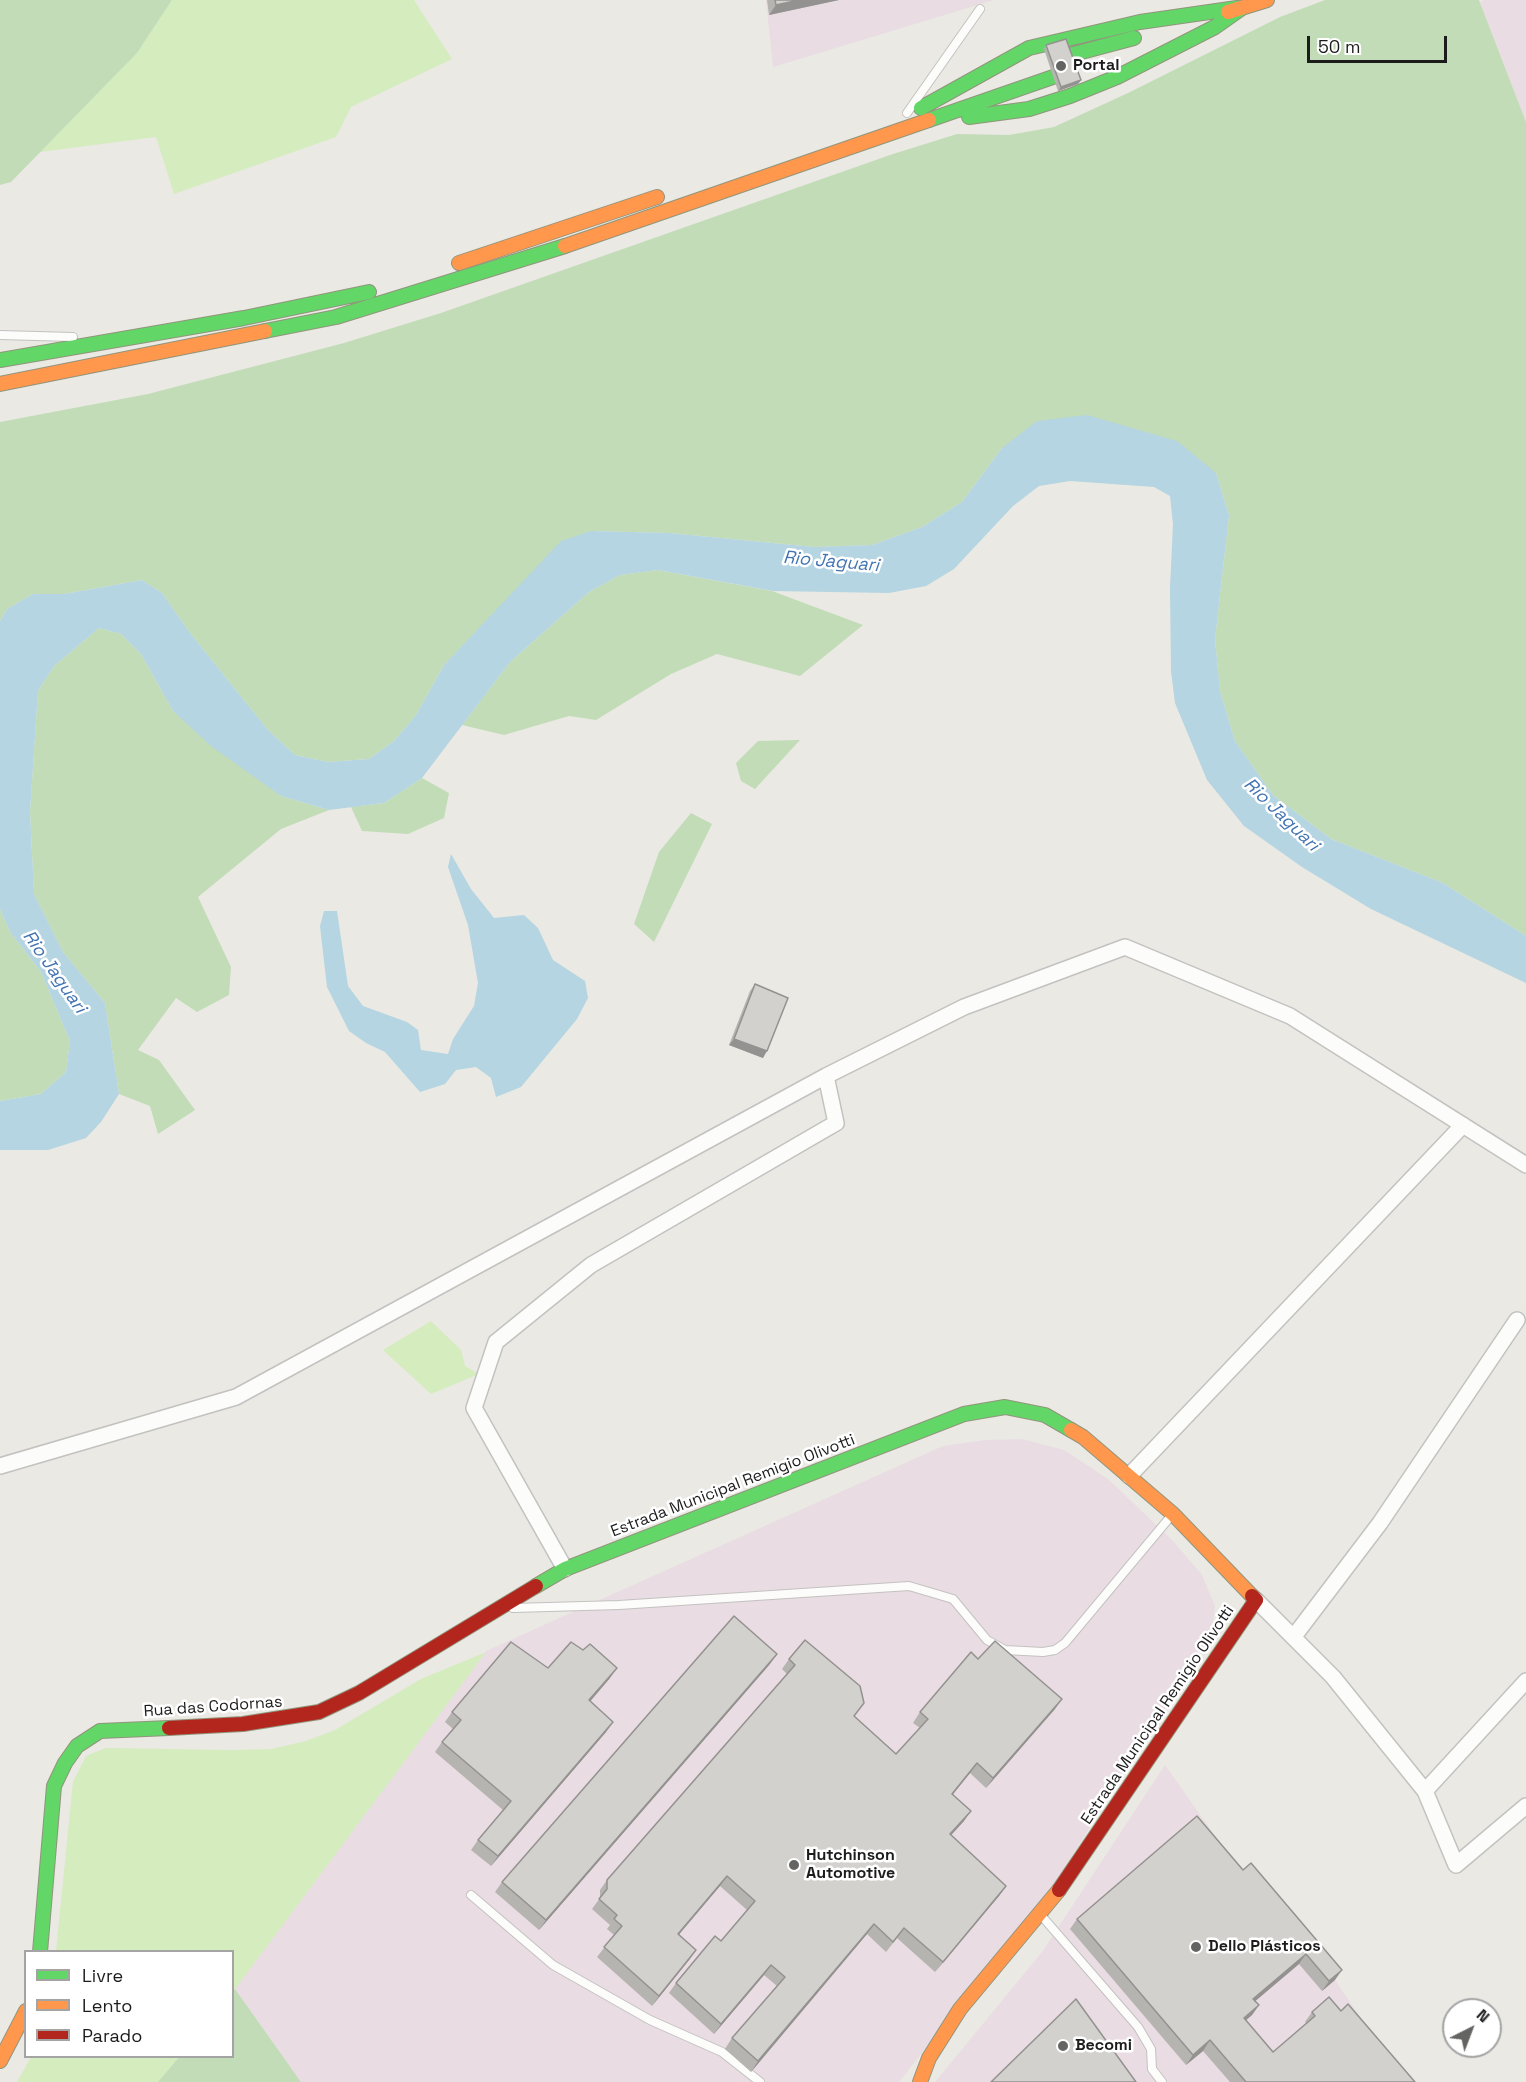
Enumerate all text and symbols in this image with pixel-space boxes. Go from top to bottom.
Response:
scale bar [1310,24,1450,62]
text: 50 m [1318,35,1360,58]
place label: Portal [1073,56,1119,76]
marker: Portal [1054,59,1068,73]
water label: Rio Jaguari [782,547,880,577]
water label: Rio Jaguari [1239,774,1323,856]
water label: Rio Jaguari [18,926,90,1018]
street label: Estrada Municipal Remigio Olivotti [608,1430,858,1542]
street label: Estrada Municipal Remigio Olivotti [1077,1602,1239,1828]
street label: Rua das Codornas [143,1693,283,1721]
place label: Hutchinson Automotive [806,1846,895,1884]
marker: Hutchinson Automotive [787,1858,801,1872]
place label: Dello Plásticos [1208,1937,1321,1957]
marker: Dello Plásticos [1189,1940,1203,1954]
legend [24,1950,234,2058]
text: Livre [82,1964,123,1987]
text: Lento [82,1994,132,2017]
north arrow [1442,1998,1502,2058]
text: N [1472,2004,1494,2027]
text: Parado [82,2024,142,2047]
place label: Becomi [1075,2036,1132,2056]
marker: Becomi [1056,2039,1070,2053]

